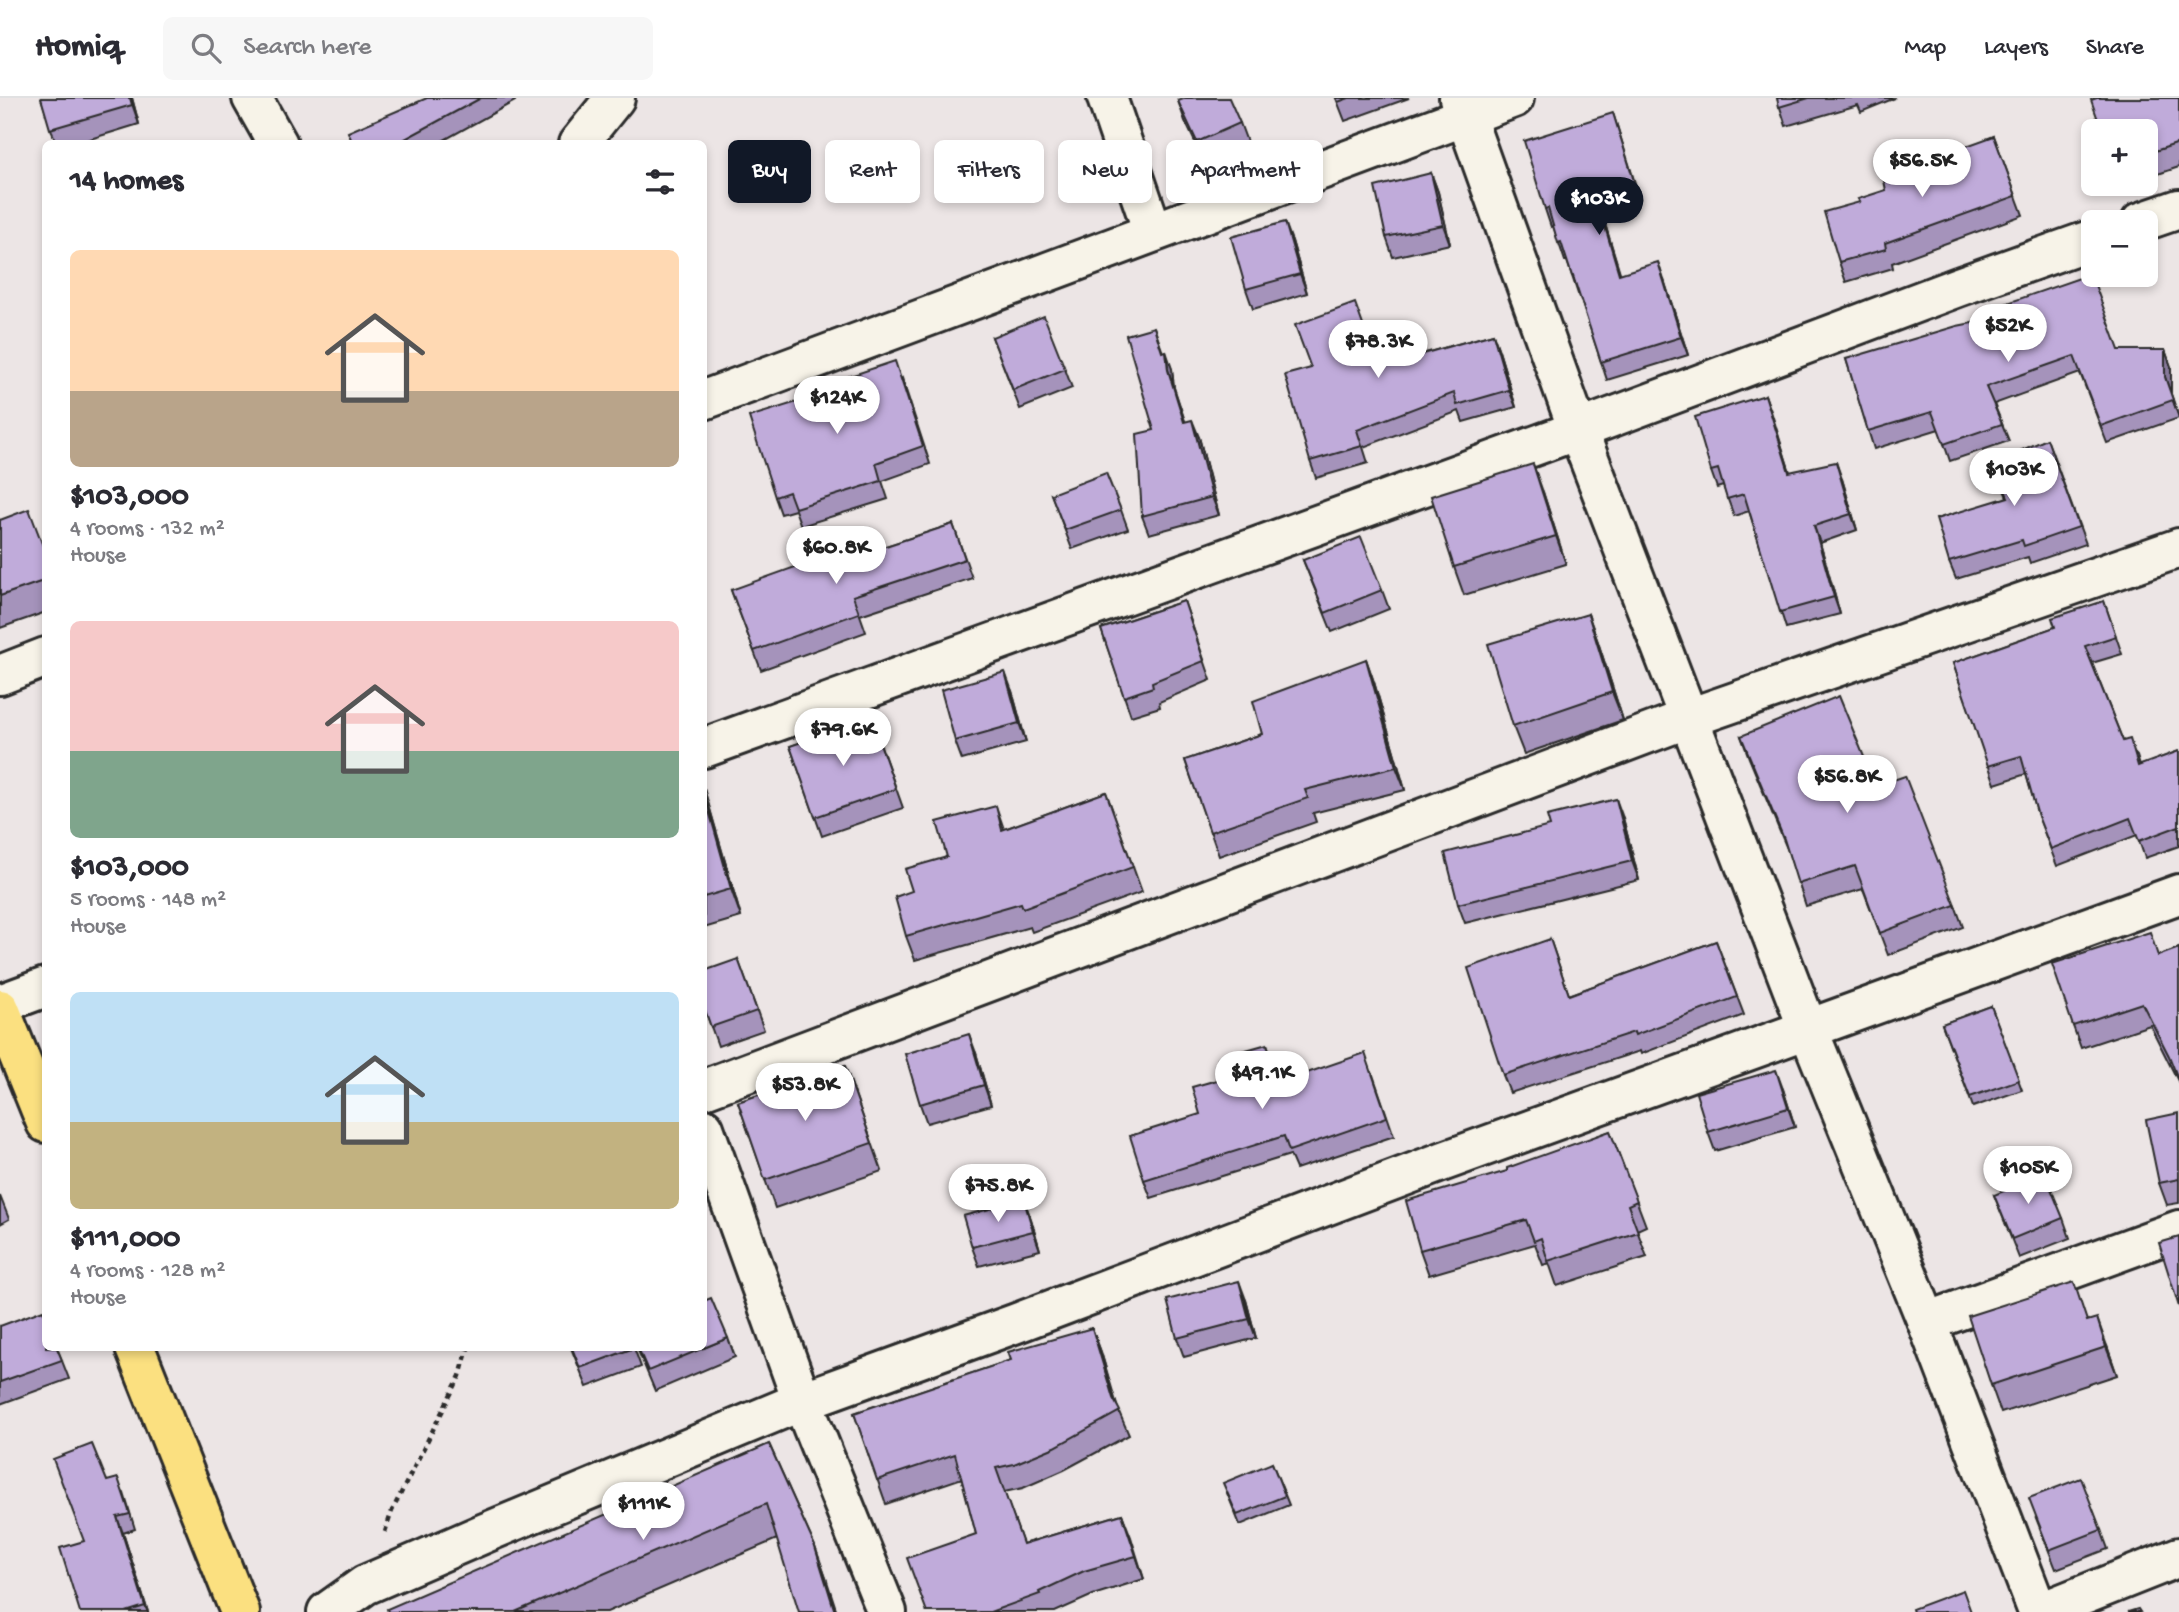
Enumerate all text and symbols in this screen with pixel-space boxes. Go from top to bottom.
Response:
search box [163,17,653,80]
text: Homiq [35,29,121,67]
icon: search [187,29,225,67]
text: Search here [243,33,371,64]
text: Map [1904,34,1946,63]
text: Layers [1984,34,2048,63]
text: Share [2086,34,2144,63]
map controls [2081,119,2158,287]
button: + [2081,119,2158,196]
chip: Buy [728,140,811,203]
chip: Rent [825,140,920,203]
chip: Filters [934,140,1044,203]
chip: New [1058,140,1152,203]
chip: Apartment [1166,140,1323,203]
pin: $56.5K [1865,140,1979,199]
text: $56.5K [1889,148,1955,175]
icon: filters [641,163,679,201]
text: 14 homes [70,165,183,200]
pin: $103K [1550,178,1648,237]
text: $103K [1570,186,1628,213]
button: − [2081,210,2158,287]
icon: home [312,295,438,421]
pin: $52K [1967,304,2049,364]
text: $52K [1985,313,2031,340]
pin: $78.3K [1321,320,1435,380]
text: $78.3K [1345,329,1411,356]
pin: $124K [788,376,886,436]
text: $124K [810,385,864,412]
pin: $103K [1965,448,2063,508]
text: $103K [1985,457,2043,484]
text: $103,000 [70,481,189,516]
text: 4 rooms · 132 m² [70,516,225,543]
pin: $60.8K [779,526,893,586]
text: $60.8K [802,535,870,562]
text: House [70,543,126,570]
icon: home [312,666,438,792]
pin: $79.6K [786,708,900,768]
text: $79.6K [810,717,876,744]
pin: $56.8K [1790,756,1904,815]
text: $56.8K [1814,764,1880,791]
text: $103,000 [70,852,189,887]
text: 5 rooms · 148 m² [70,887,226,914]
text: House [70,914,126,941]
icon: home [312,1037,438,1163]
pin: $49.1K [1205,1052,1319,1111]
text: $49.1K [1231,1060,1293,1087]
pin: $53.8K [748,1063,862,1123]
text: $53.8K [772,1072,838,1099]
pin: $105K [1979,1146,2077,1206]
text: $105K [1999,1155,2057,1182]
pin: $75.8K [941,1164,1055,1224]
text: $75.8K [965,1173,1031,1200]
text: $111,000 [70,1223,180,1258]
text: 4 rooms · 128 m² [70,1258,225,1285]
text: House [70,1285,126,1312]
pin: $111K [594,1482,692,1542]
text: $111K [618,1491,668,1518]

